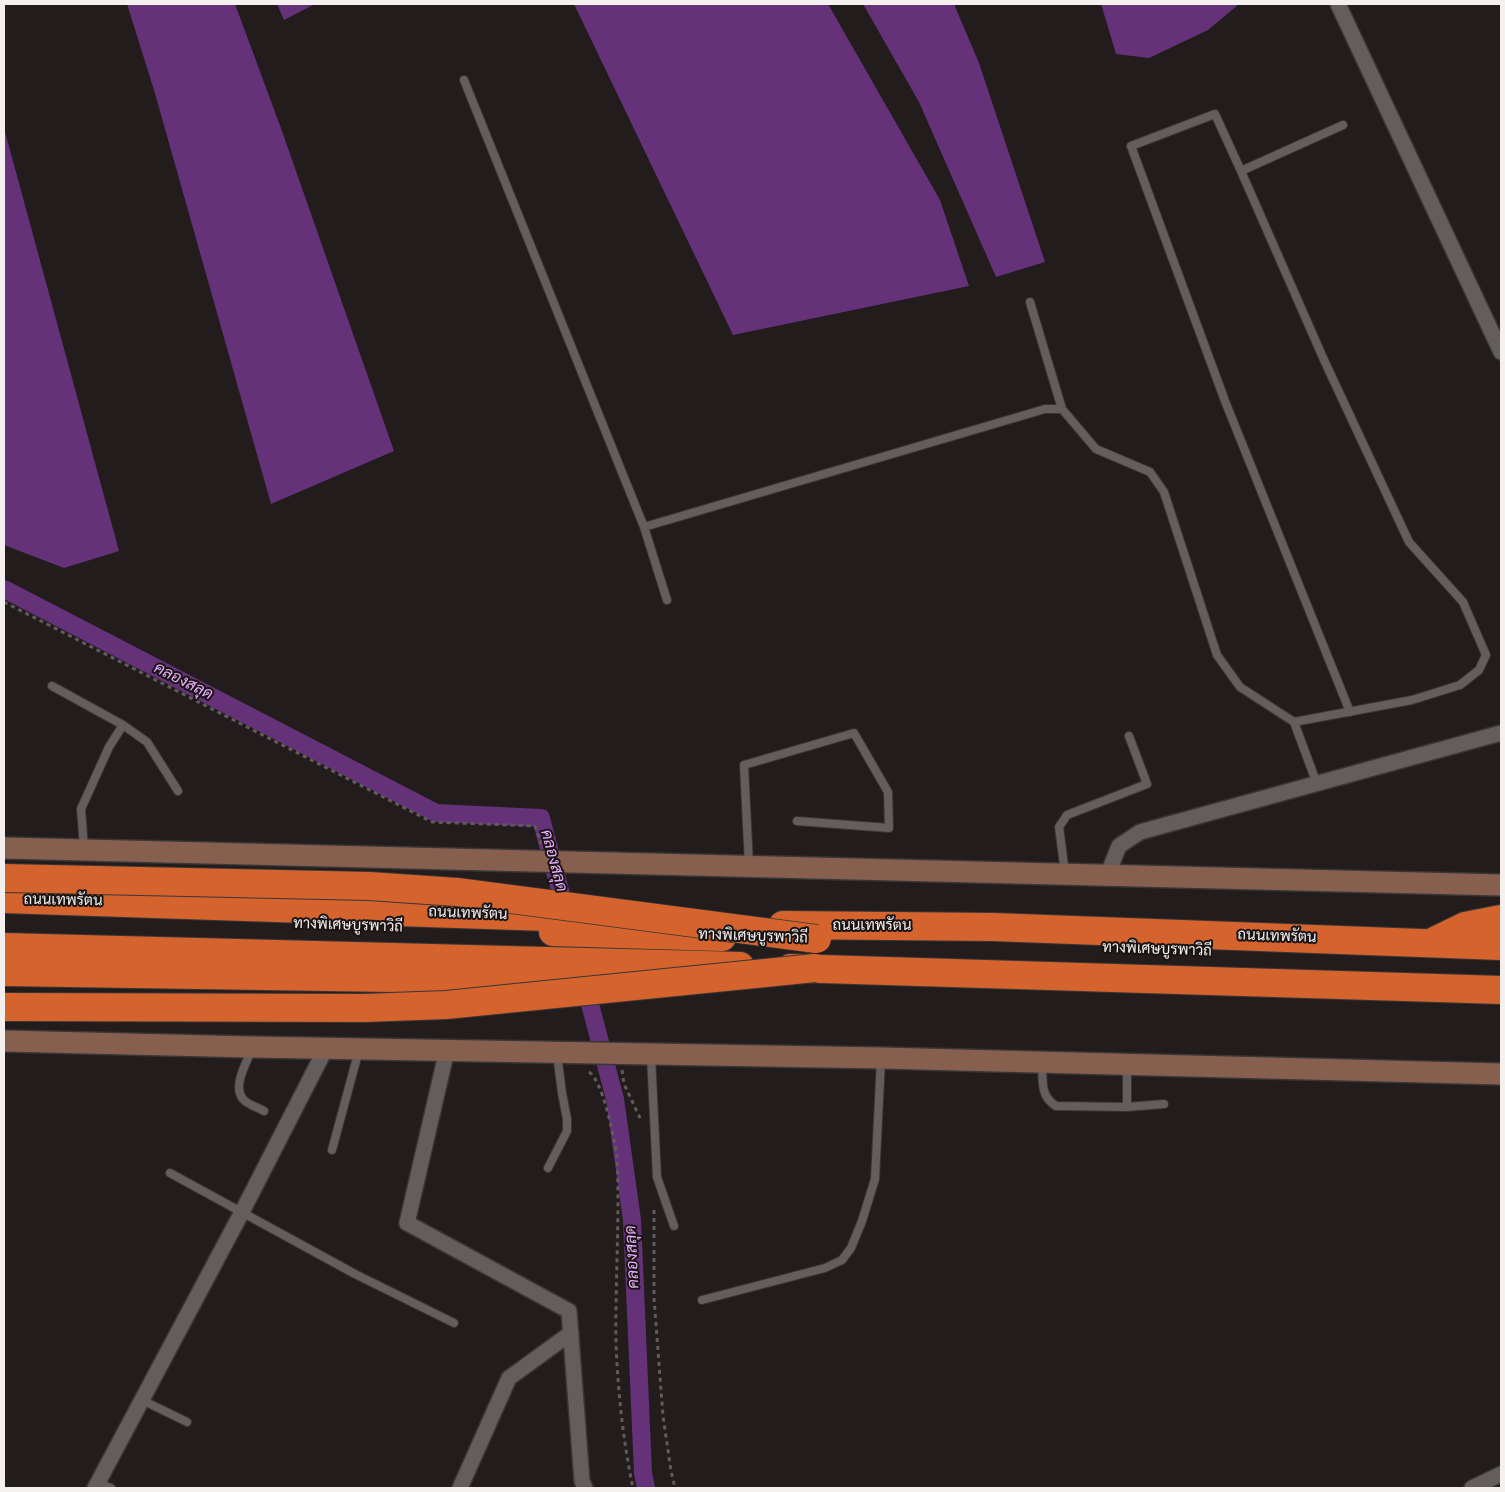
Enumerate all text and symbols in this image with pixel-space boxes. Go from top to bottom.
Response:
water label: คลองสลุด [150,659,216,705]
water label: คลองสลุด [535,828,571,894]
street label: ถนนเทพรัตน [23,891,103,911]
street label: ถนนเทพรัตน [428,904,508,924]
street label: ทางพิเศษบูรพาวิถี [293,915,403,937]
street label: ถนนเทพรัตน [832,917,912,935]
street label: ทางพิเศษบูรพาวิถี [698,926,808,948]
street label: ถนนเทพรัตน [1237,927,1317,947]
street label: ทางพิเศษบูรพาวิถี [1102,939,1212,961]
water label: คลองสลุด [622,1225,644,1289]

